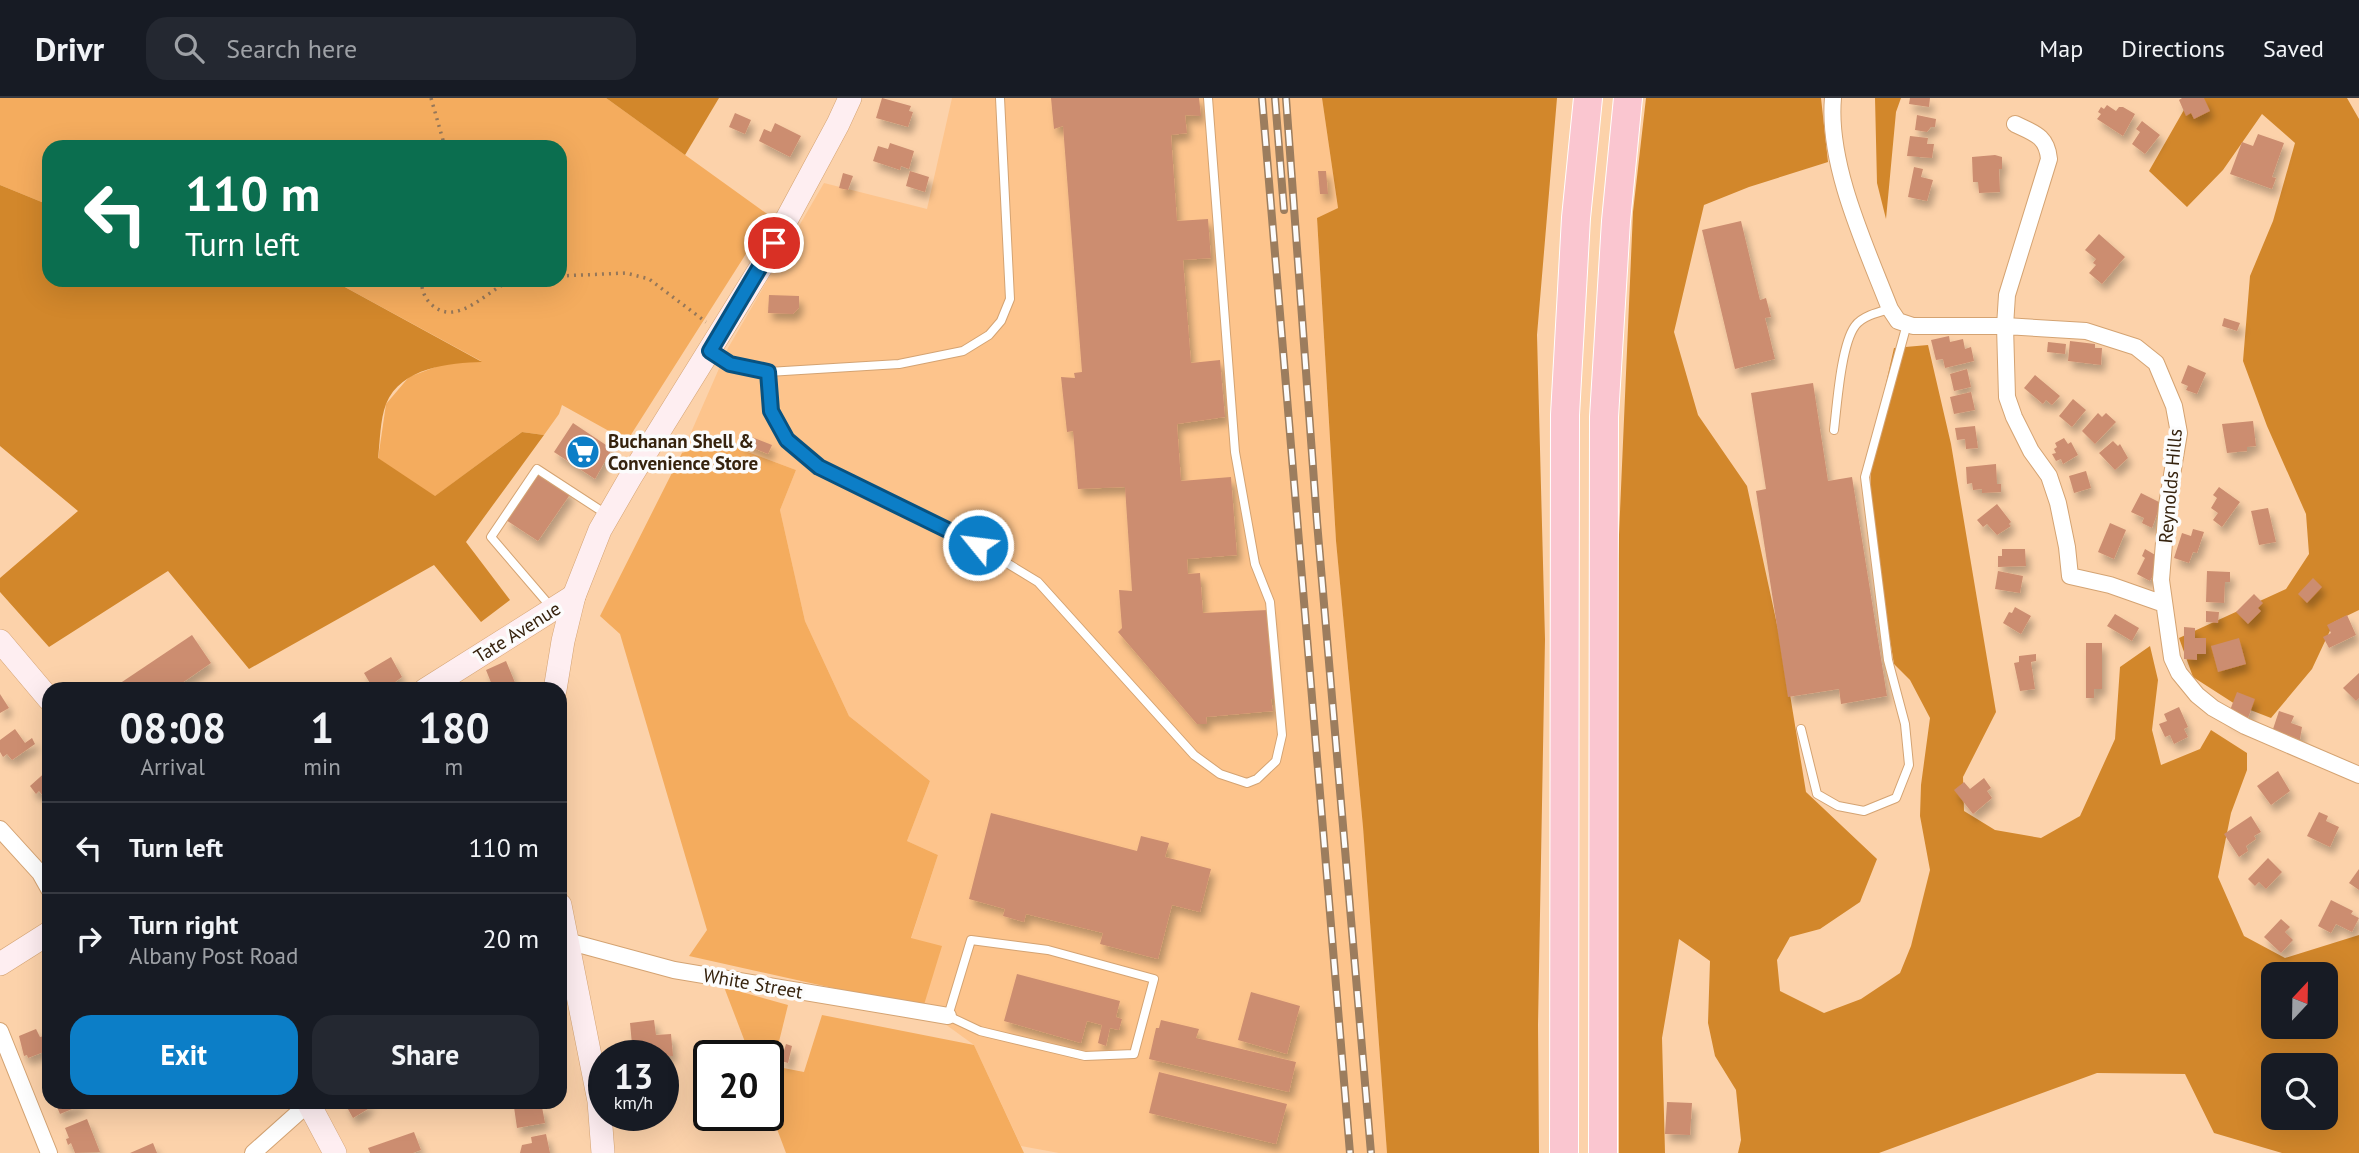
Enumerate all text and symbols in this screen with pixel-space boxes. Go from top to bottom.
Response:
search box [146,17,636,80]
text: Drivr [35,27,104,70]
icon: search [170,29,208,67]
text: Search here [226,32,357,65]
text: Map [2039,33,2083,64]
text: Directions [2121,33,2225,64]
text: Saved [2263,33,2324,64]
text: 110 m [185,161,320,225]
icon: left [70,168,161,259]
pin [744,213,804,273]
text: Turn left [185,223,300,265]
icon: arrive [755,224,793,262]
street label: Reynolds Hills [2153,428,2187,544]
place label: Buchanan Shell & Convenience Store [608,429,758,475]
supermarket icon: Buchanan Shell & Convenience Store [564,433,602,471]
position arrow [941,508,1015,582]
street label: Tate Avenue [469,596,565,668]
text: 08:08 [119,700,226,755]
text: 1 [310,700,334,755]
text: 180 [418,700,490,755]
text: Arrival [140,752,205,781]
text: min [303,752,341,781]
text: m [445,752,463,781]
icon: left [70,829,108,867]
text: Turn left [129,831,223,864]
text: 110 m [468,831,539,864]
text: Turn right [129,908,238,941]
icon: right [70,920,108,958]
text: 20 m [483,922,539,955]
text: Albany Post Road [129,941,298,970]
street label: White Street [701,962,805,1004]
north arrow [2261,962,2338,1040]
map controls [2261,962,2338,1130]
button: Exit [70,1015,298,1095]
button: Share [312,1015,539,1095]
speed limit sign: 20 [693,1040,784,1131]
text: 13 [614,1053,653,1099]
button: search [2261,1053,2338,1130]
text: km/h [614,1091,653,1114]

